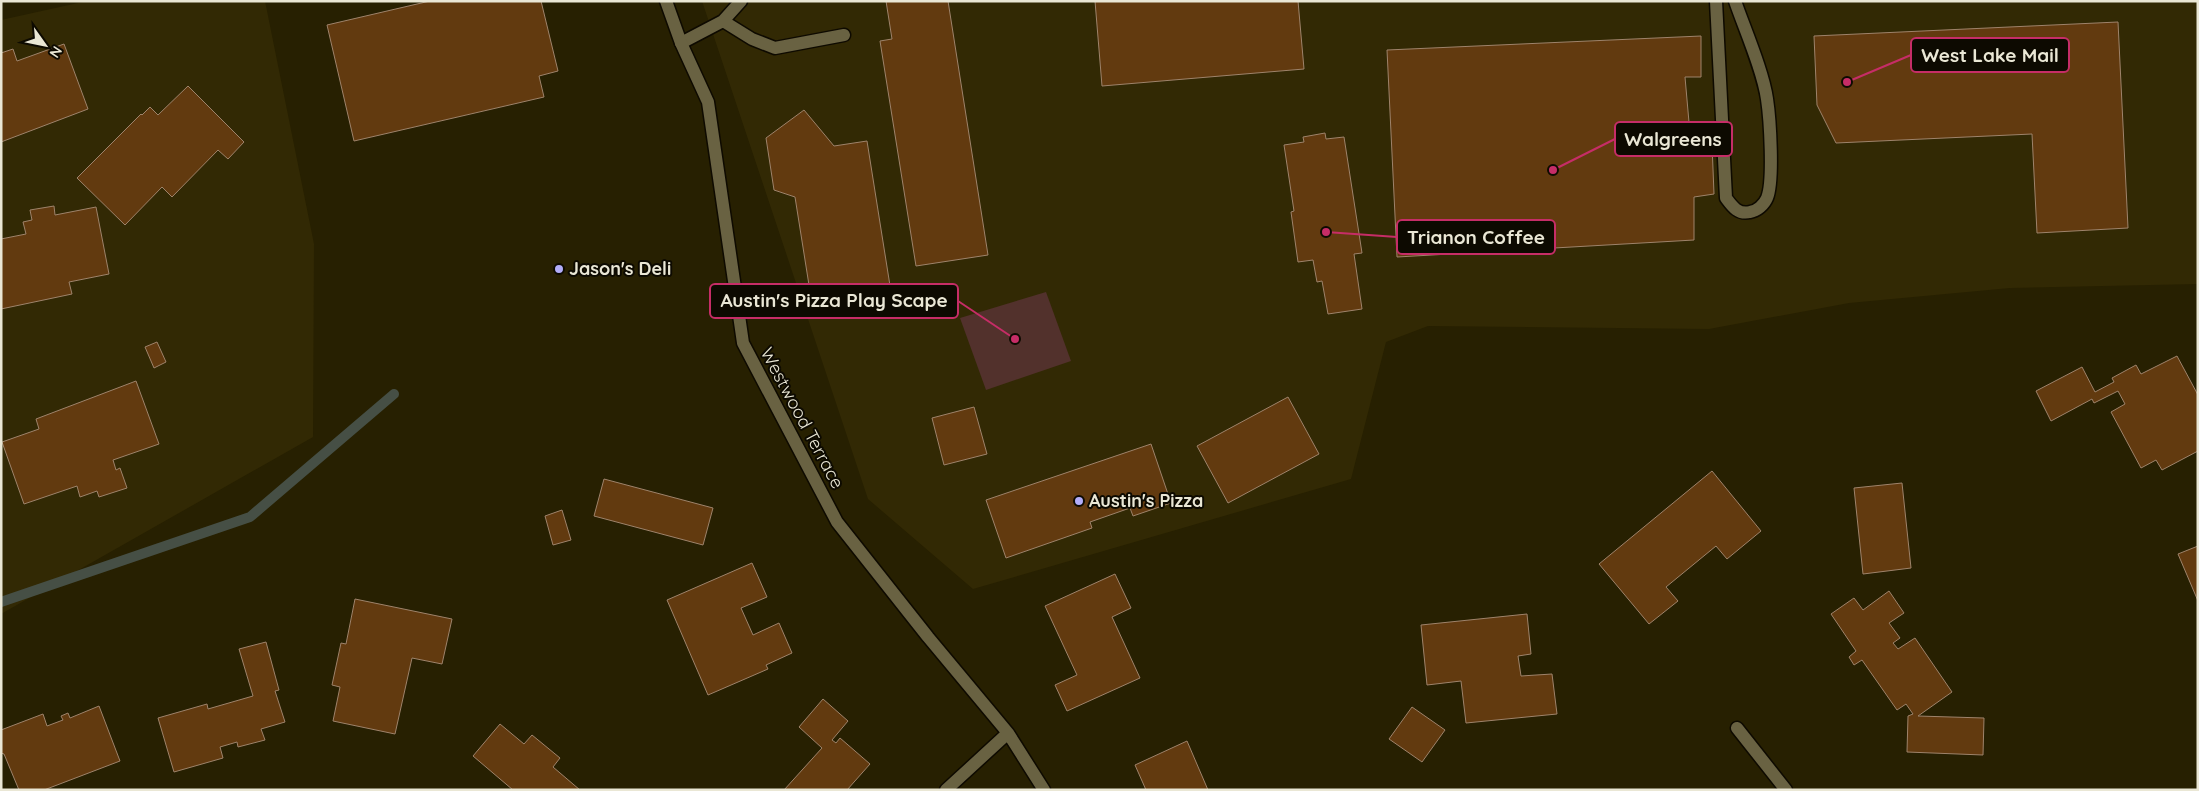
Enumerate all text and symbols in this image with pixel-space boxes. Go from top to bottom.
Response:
north arrow [20,20,70,70]
callout: West Lake Mail [1911,38,2069,72]
text: N [46,43,66,61]
text: West Lake Mail [1921,43,2059,67]
callout: Walgreens [1615,122,1732,156]
text: Walgreens [1624,127,1722,151]
callout: Trianon Coffee [1397,220,1555,254]
text: Trianon Coffee [1407,225,1545,249]
place label: Jason's Deli [569,257,671,280]
marker: Jason's Deli [553,263,565,275]
callout: Austin's Pizza Play Scape [710,284,958,318]
text: Austin's Pizza Play Scape [720,288,948,312]
street label: Westwood Terrace [756,343,849,492]
place label: Austin's Pizza [1089,489,1203,512]
marker: Austin's Pizza [1073,495,1085,507]

